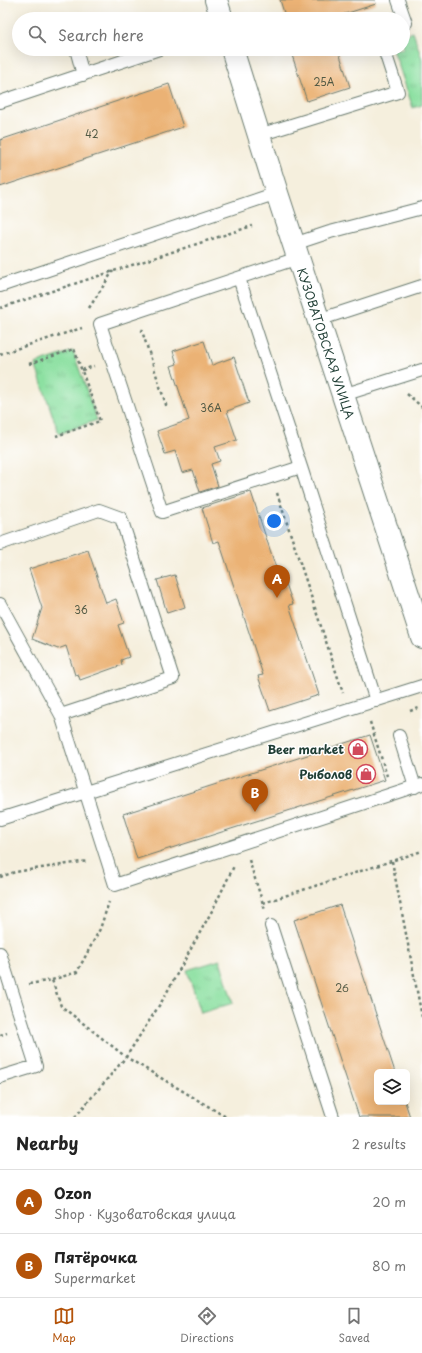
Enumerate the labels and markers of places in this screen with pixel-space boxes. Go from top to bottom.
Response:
pin: A [264,565,290,598]
shop icon: Beer market [347,738,369,760]
place label: Beer market [267,740,344,758]
shop icon: Рыболов [355,763,377,785]
place label: Рыболов [299,765,352,783]
pin: B [242,779,268,812]

